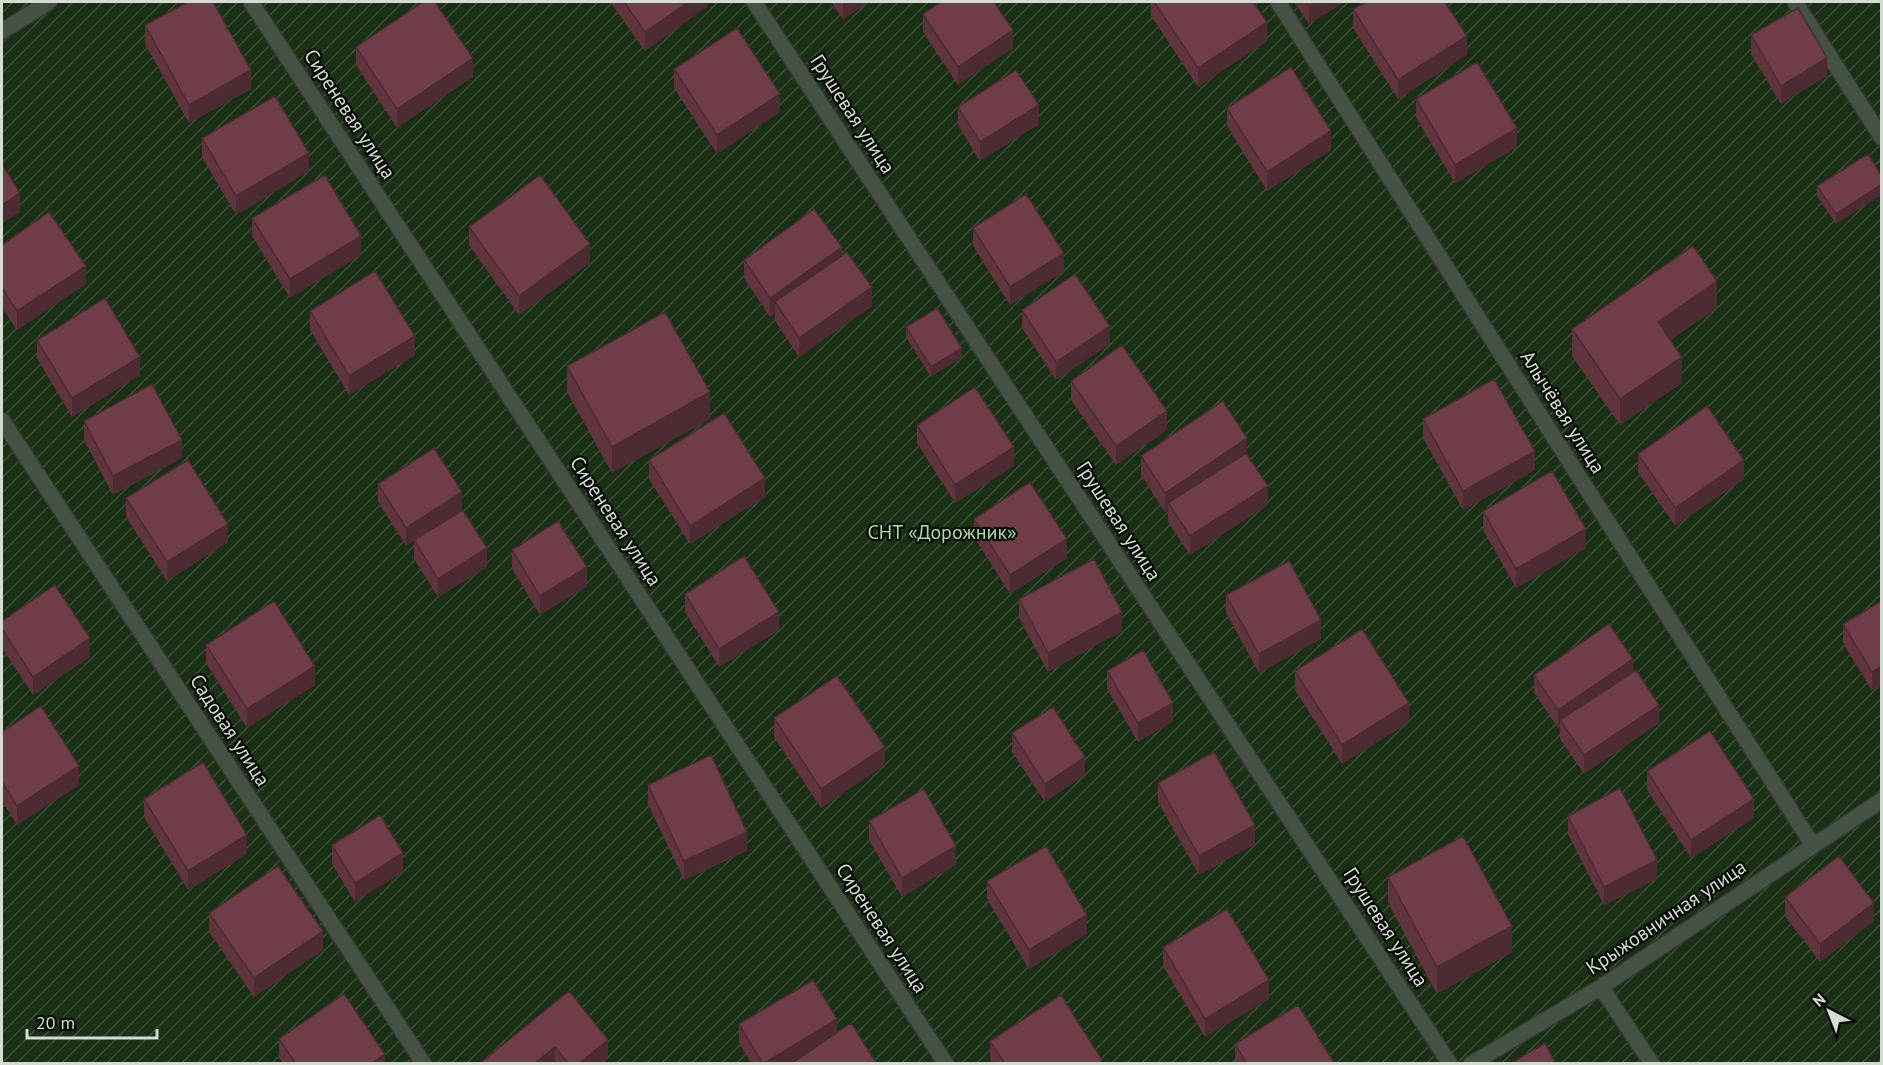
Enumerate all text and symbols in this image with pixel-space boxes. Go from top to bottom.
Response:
street label: Сиреневая улица [298,44,402,184]
street label: Грушевая улица [805,49,901,179]
street label: Алычёвая улица [1515,346,1611,478]
street label: Сиреневая улица [564,451,668,591]
street label: Грушевая улица [1071,456,1167,586]
park label: СНТ «Дорожник» [867,519,1017,545]
street label: Садовая улица [184,669,276,791]
street label: Крыжовничная улица [1581,854,1751,980]
street label: Сиреневая улица [830,858,934,998]
street label: Грушевая улица [1338,862,1434,992]
north arrow [1799,981,1859,1041]
text: N [1808,989,1830,1011]
scale bar [27,1002,158,1040]
text: 20 m [36,1011,75,1034]

